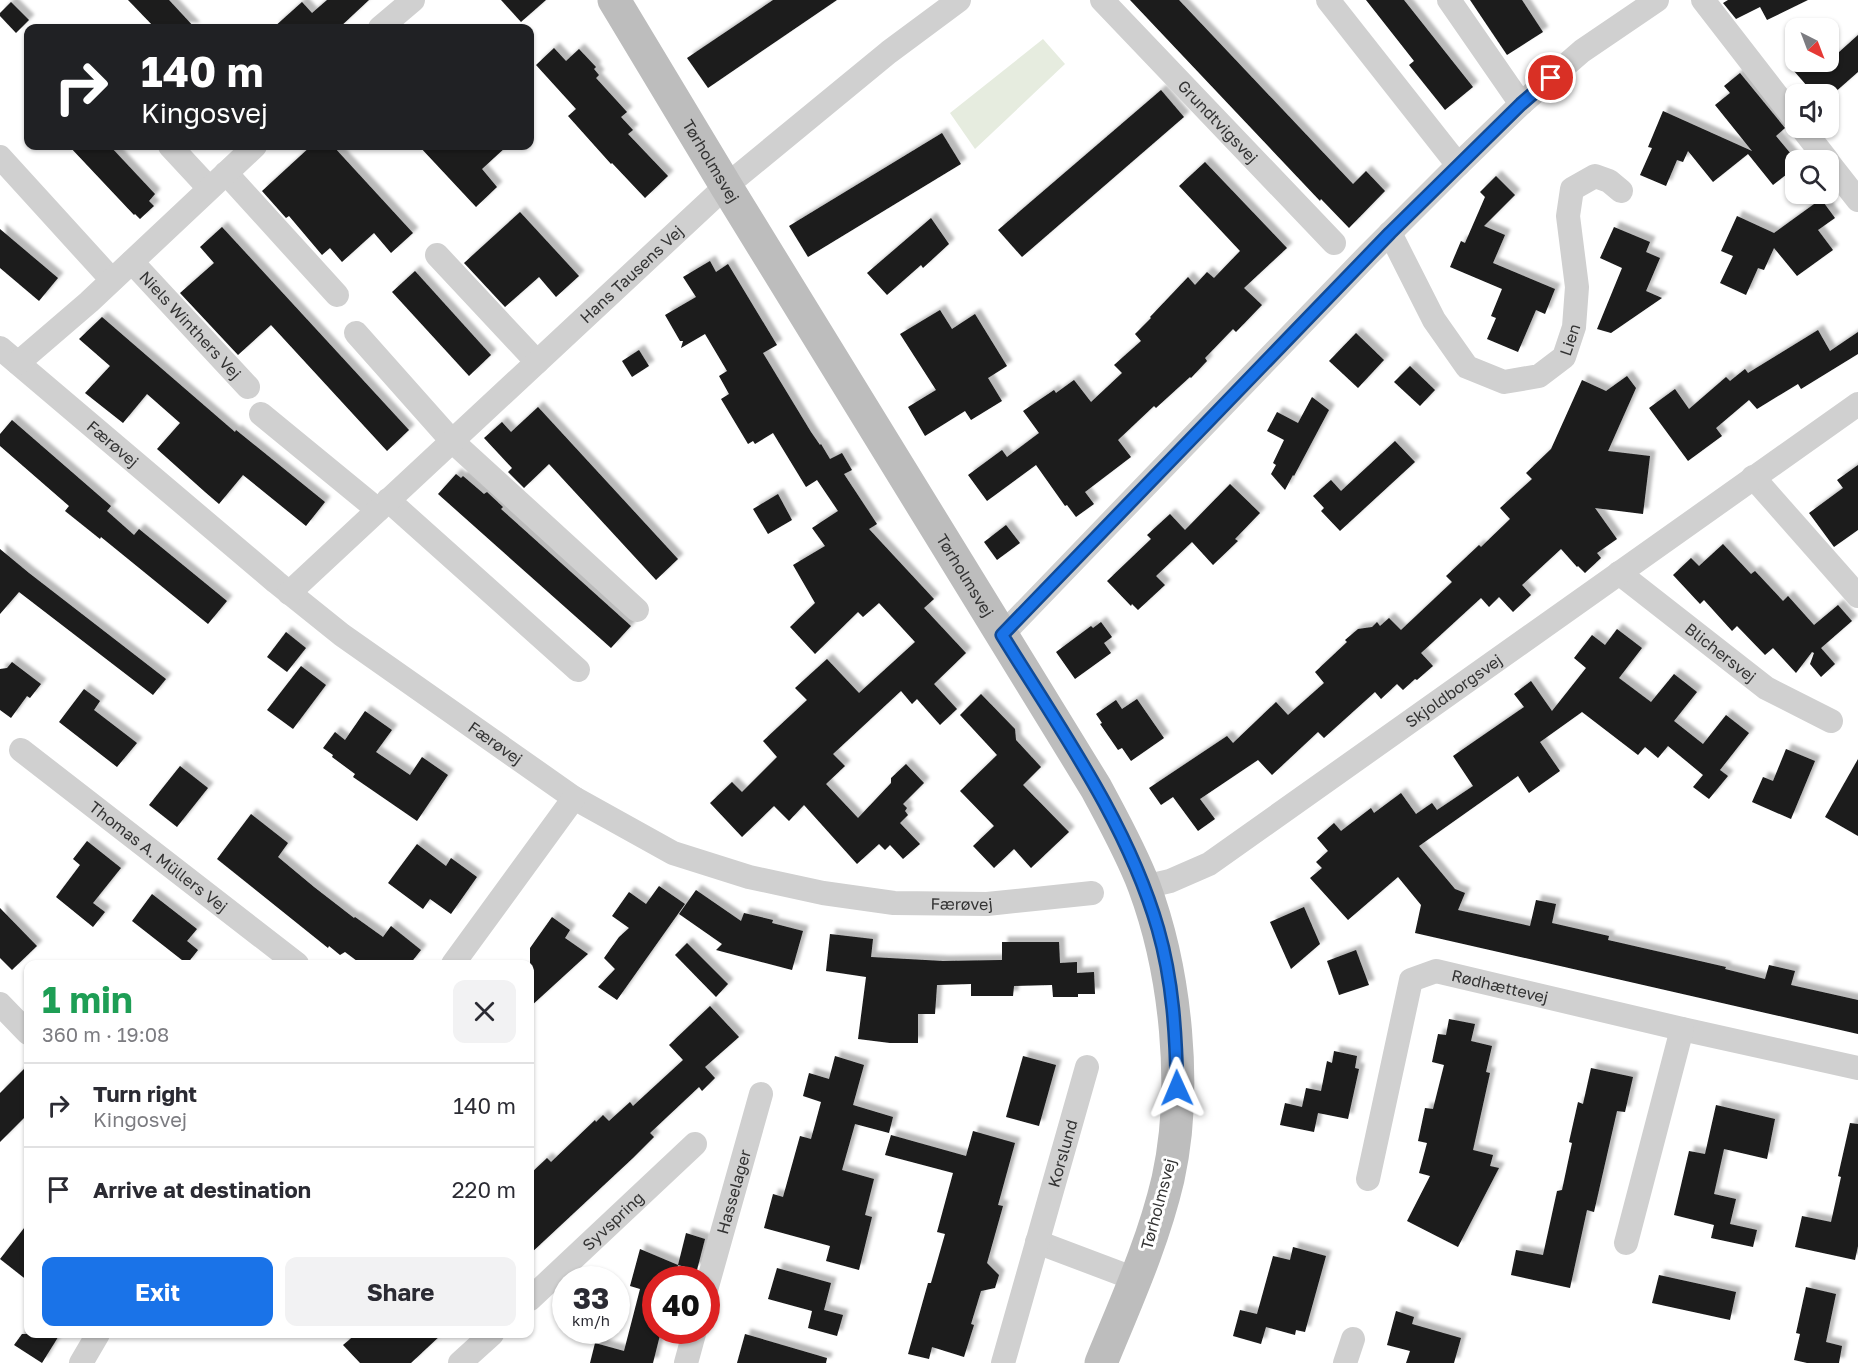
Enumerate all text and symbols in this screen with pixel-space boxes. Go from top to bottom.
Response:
north arrow [1785,18,1839,72]
map controls [1785,18,1839,204]
text: 140 m [141,46,263,96]
icon: right [42,48,120,126]
pin [1525,52,1576,103]
icon: arrive [1534,61,1567,94]
street label: Grundtvigsvej [1174,76,1262,167]
button: sound [1785,84,1839,138]
text: Kingosvej [141,97,268,129]
street label: Tørholmsvej [678,116,744,206]
button: search [1785,150,1839,204]
street label: Hans Tausens Vej [576,221,687,327]
street label: Niels Winthers Vej [135,267,246,383]
street label: Lien [1555,321,1584,358]
street label: Færøvej [83,416,143,471]
street label: Tørholmsvej [932,530,998,620]
street label: Blichersvej [1681,618,1760,687]
street label: Skjoldborgsvej [1401,650,1506,732]
street label: Færøvej [464,717,527,769]
street label: Thomas A. Müllers Vej [85,797,232,917]
street label: Færøvej [931,893,994,914]
street label: Rødhættevej [1450,965,1550,1007]
text: 1 min [42,978,133,1021]
button: close [453,980,516,1043]
text: 360 m · 19:08 [42,1022,169,1046]
position arrow [1145,1056,1209,1120]
text: Turn right [93,1080,197,1107]
icon: right [42,1089,75,1122]
text: 140 m [453,1092,516,1119]
text: Kingosvej [93,1107,187,1131]
street label: Korslund [1043,1117,1082,1189]
street label: Hasselager [712,1147,755,1236]
street label: Tørholmsvej [1136,1156,1180,1252]
icon: arrive [42,1173,75,1206]
text: Arrive at destination [93,1176,311,1203]
text: 220 m [452,1176,516,1203]
street label: Syvspring [578,1187,648,1255]
button: Exit [42,1257,273,1326]
button: Share [285,1257,516,1326]
speed limit sign: 40 [642,1266,720,1344]
text: 33 [573,1280,609,1316]
text: km/h [572,1311,610,1329]

